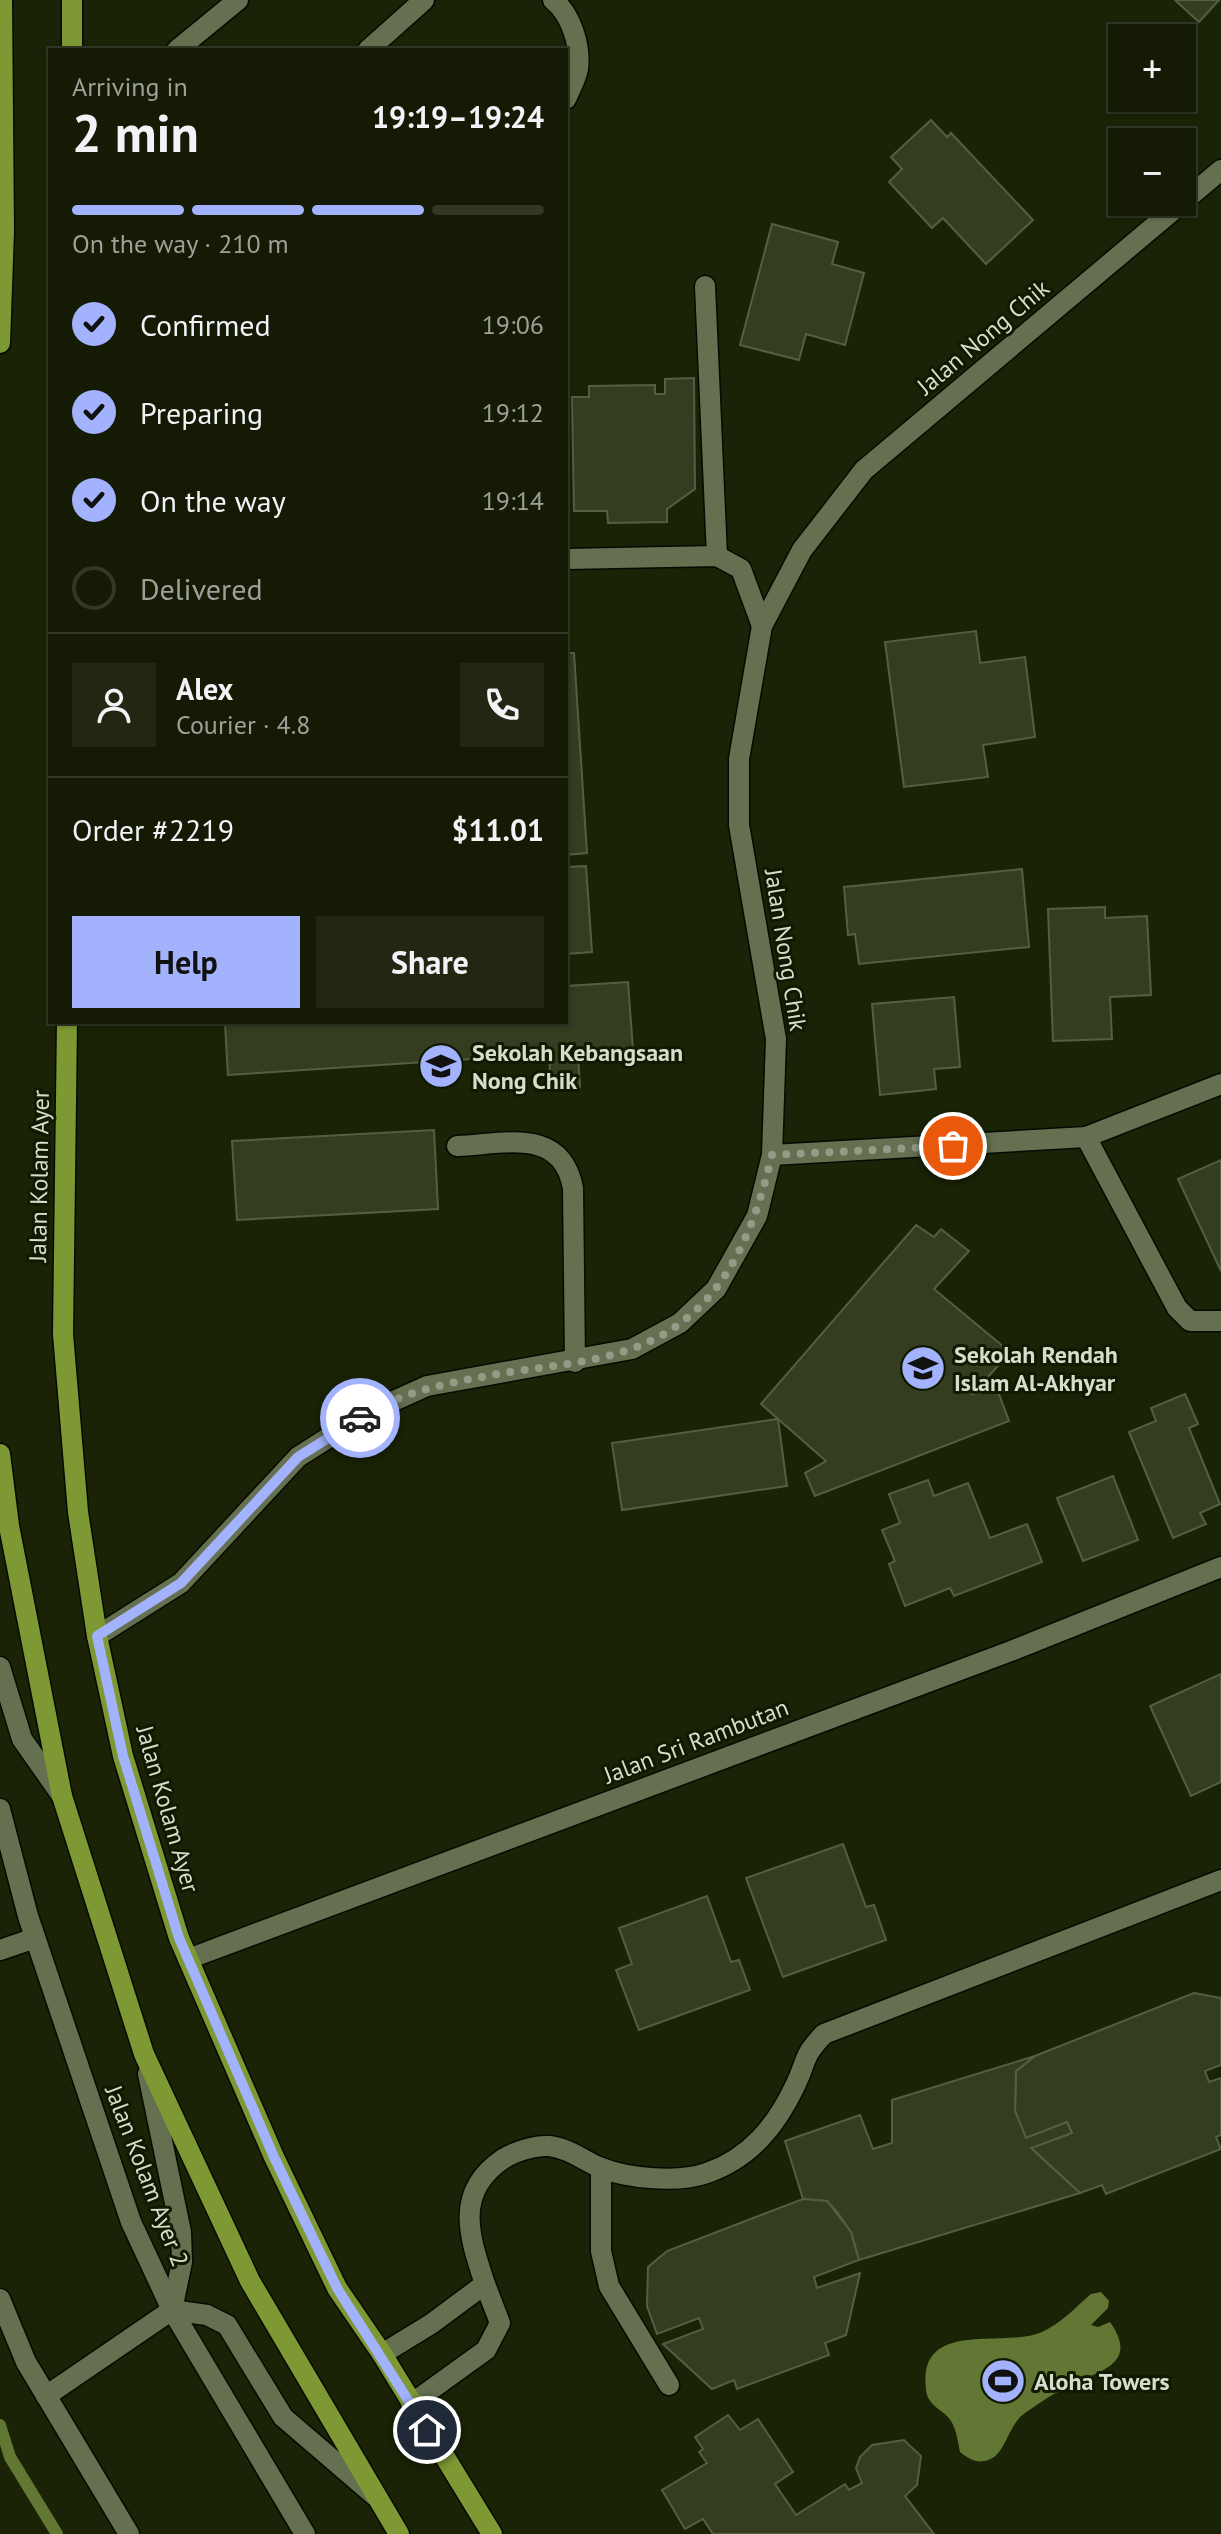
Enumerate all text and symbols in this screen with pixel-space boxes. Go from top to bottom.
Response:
map controls [1108,24,1196,216]
button: + [1108,24,1196,112]
text: Arriving in [72,70,188,103]
text: 19:19–19:24 [372,97,544,136]
text: 2 min [72,99,199,166]
button: − [1108,128,1196,216]
text: On the way · 210 m [72,227,289,260]
street label: Jalan Nong Chik [910,272,1056,402]
icon: check [72,302,116,346]
text: Confirmed [140,305,271,344]
text: 19:06 [482,308,544,341]
icon: check [72,390,116,434]
text: Preparing [140,393,263,432]
text: 19:12 [482,396,544,429]
icon: check [72,478,116,522]
text: On the way [140,481,286,520]
text: 19:14 [482,484,544,517]
text: Delivered [140,569,263,608]
button: person [72,663,156,747]
button: phone [460,663,544,747]
text: Alex [176,669,233,708]
text: Courier · 4.8 [176,708,310,741]
text: Order #2219 [72,810,234,849]
text: $11.01 [452,810,544,849]
street label: Jalan Nong Chik [758,866,814,1034]
button: Help [72,916,300,1008]
button: Share [316,916,544,1008]
place label: Sekolah Kebangsaan Nong Chik [472,1037,683,1096]
school or university icon: Sekolah Kebangsaan Nong Chik [417,1042,465,1090]
street label: Jalan Kolam Ayer [22,1090,56,1263]
pin [919,1112,987,1180]
icon: bag [931,1124,975,1168]
place label: Sekolah Rendah Islam Al-Akhyar [954,1339,1118,1398]
school or university icon: Sekolah Rendah Islam Al-Akhyar [899,1344,947,1392]
courier [320,1378,400,1458]
icon: car [338,1396,382,1440]
street label: Jalan Sri Rambutan [598,1691,793,1791]
street label: Jalan Kolam Ayer [129,1721,207,1896]
street label: Jalan Kolam Ayer 2 [98,2080,196,2271]
sports icon: Aloha Towers [979,2357,1027,2405]
place label: Aloha Towers [1034,2366,1170,2397]
pin [393,2396,461,2464]
icon: home [405,2408,449,2452]

